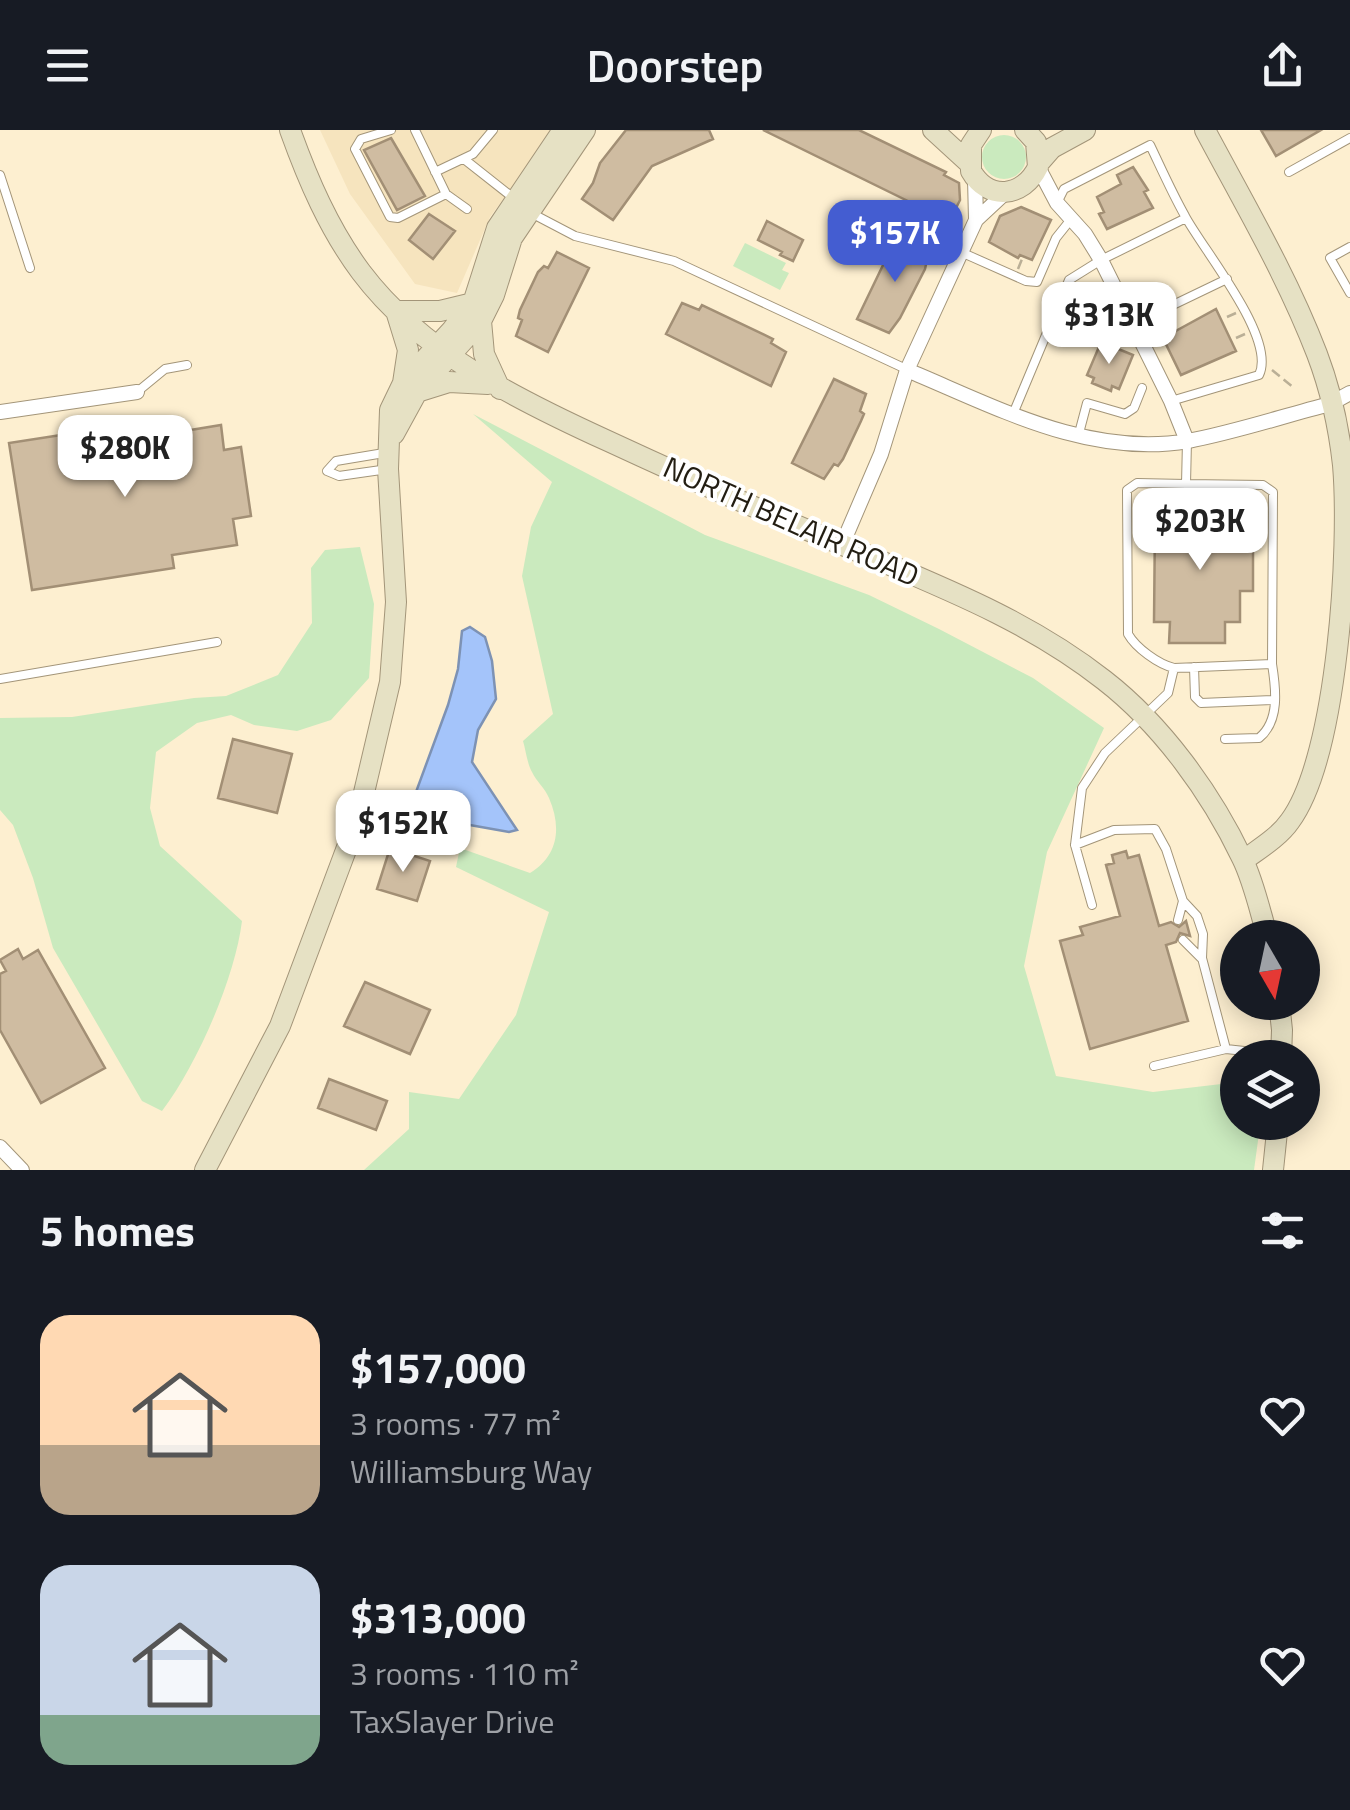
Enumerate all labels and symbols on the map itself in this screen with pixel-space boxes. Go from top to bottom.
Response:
pin: $157K [825,200,965,285]
pin: $313K [1039,282,1179,367]
pin: $280K [55,415,195,500]
street label: NORTH BELAIR ROAD [656,444,927,598]
pin: $203K [1130,488,1270,573]
pin: $152K [333,790,473,875]
north arrow [1220,920,1320,1020]

